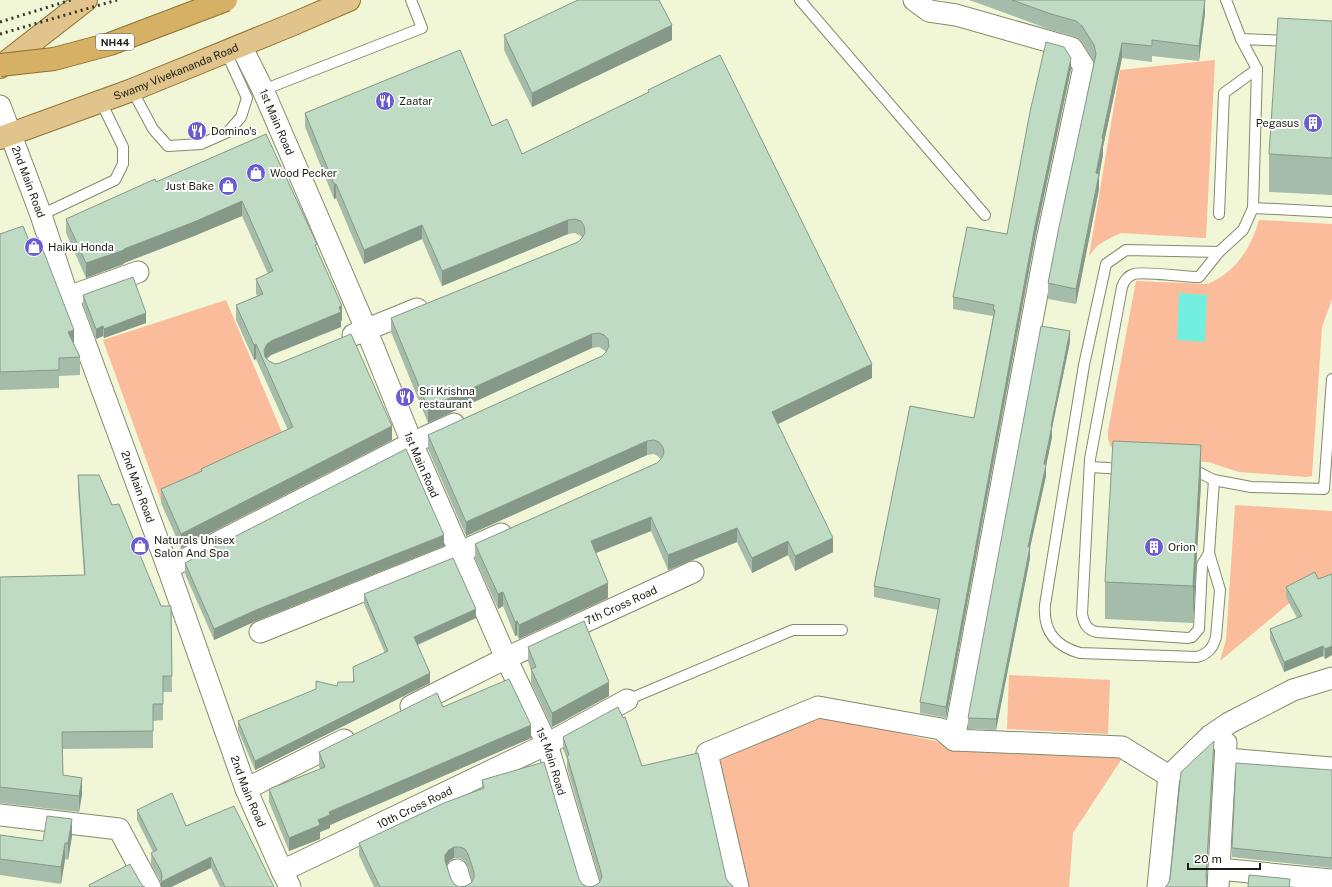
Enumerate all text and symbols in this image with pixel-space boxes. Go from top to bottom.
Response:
road number: NH44 [96,34,134,50]
street label: Swamy Vivekananda Road [112,41,240,102]
street label: 1st Main Road [257,87,296,157]
restaurant icon: Zaatar [374,90,396,112]
place label: Zaatar [399,95,433,107]
building icon: Pegasus [1302,112,1324,134]
place label: Pegasus [1256,117,1299,129]
restaurant icon: Domino's [186,120,208,142]
place label: Domino's [211,125,257,137]
street label: 2nd Main Road [10,144,47,219]
shop icon: Wood Pecker [245,162,267,184]
place label: Wood Pecker [270,167,337,179]
shop icon: Just Bake [217,175,239,197]
place label: Just Bake [165,180,214,192]
shop icon: Haiku Honda [23,236,45,258]
place label: Haiku Honda [48,241,114,253]
place label: Sri Krishna restaurant [419,385,475,410]
restaurant icon: Sri Krishna restaurant [394,386,416,408]
street label: 1st Main Road [402,430,441,499]
street label: 2nd Main Road [119,449,157,524]
place label: Naturals Unisex Salon And Spa [154,534,235,559]
shop icon: Naturals Unisex Salon And Spa [129,535,151,557]
building icon: Orion [1143,536,1165,558]
place label: Orion [1168,541,1196,553]
street label: 7th Cross Road [583,583,659,627]
street label: 1st Main Road [534,726,568,797]
street label: 2nd Main Road [229,754,268,829]
street label: 10th Cross Road [375,784,454,831]
scale bar [1188,845,1260,871]
text: 20 m [1194,852,1222,866]

